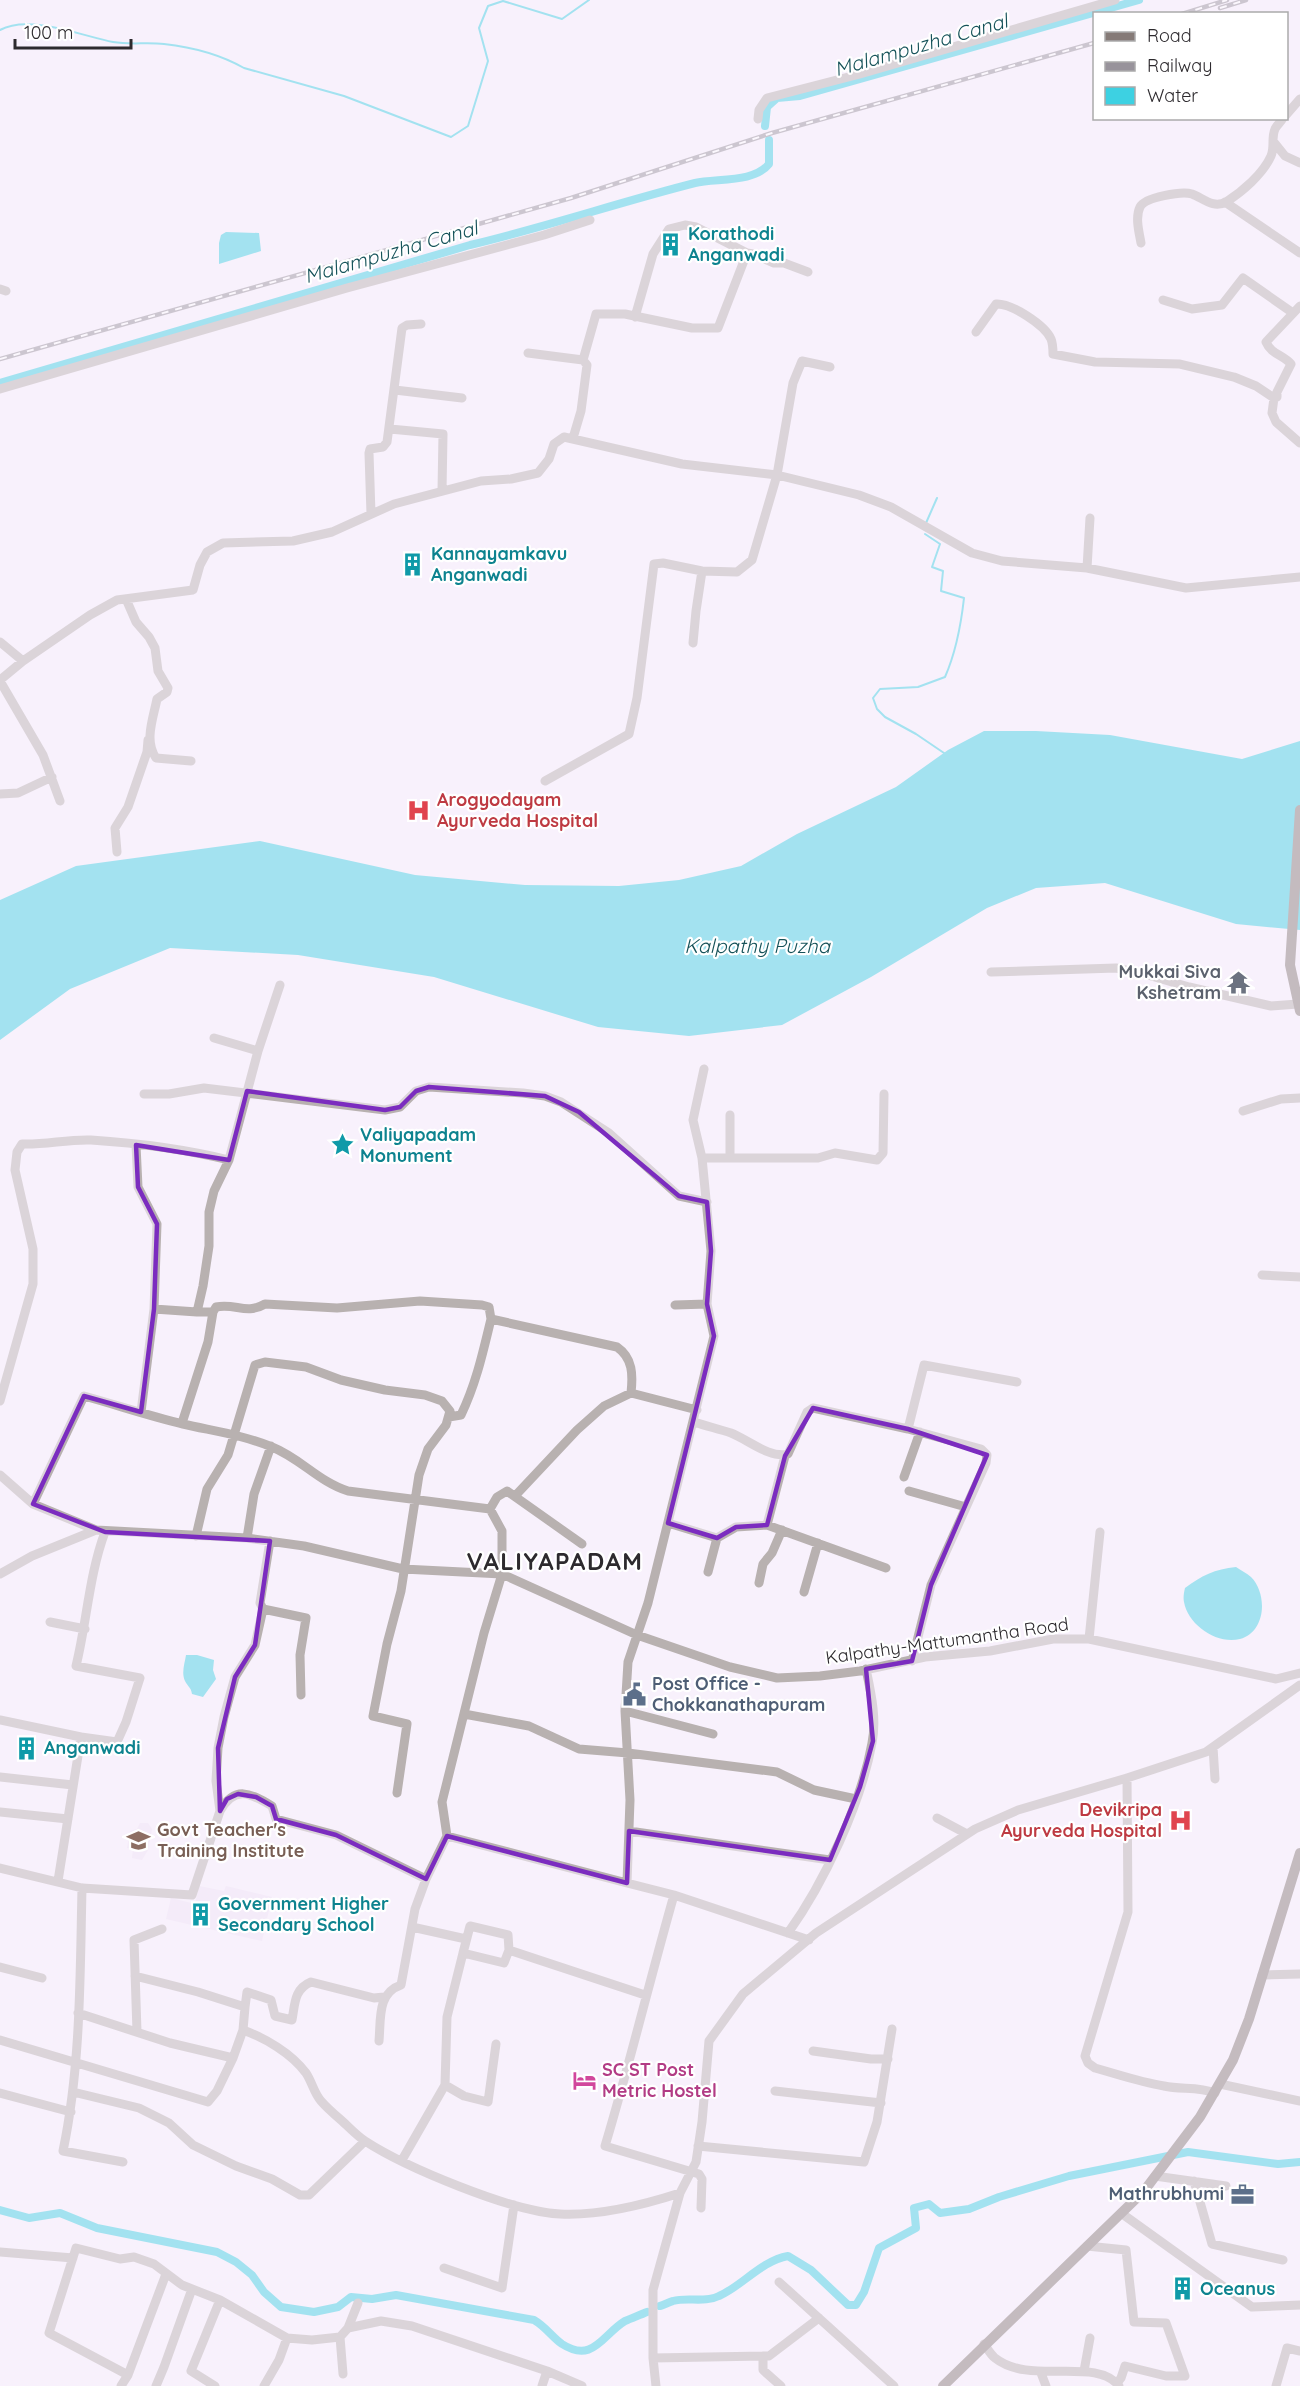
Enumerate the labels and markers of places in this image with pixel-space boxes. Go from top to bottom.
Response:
place label: Korathodi Anganwadi [688,222,784,266]
building icon: Korathodi Anganwadi [657,231,683,257]
place label: Kannayamkavu Anganwadi [431,542,567,586]
building icon: Kannayamkavu Anganwadi [400,551,426,577]
place label: Arogyodayam Ayurveda Hospital [437,788,598,832]
hospital icon: Arogyodayam Ayurveda Hospital [406,797,432,823]
place label: Mukkai Siva Kshetram [1118,960,1221,1004]
temple icon: Mukkai Siva Kshetram [1226,969,1252,995]
place label: Valiyapadam Monument [360,1123,476,1167]
place icon: Valiyapadam Monument [329,1132,355,1158]
place label: Post Office - Chokkanathapuram [652,1672,825,1716]
public building icon: Post Office - Chokkanathapuram [621,1681,647,1707]
building icon: Anganwadi [13,1735,39,1761]
place label: Anganwadi [44,1736,140,1759]
place label: Devikripa Ayurveda Hospital [1001,1798,1162,1842]
hospital icon: Devikripa Ayurveda Hospital [1167,1807,1193,1833]
place label: Govt Teacher's Training Institute [157,1818,304,1862]
school or university icon: Govt Teacher's Training Institute [126,1827,152,1853]
place label: Government Higher Secondary School [218,1892,389,1936]
building icon: Government Higher Secondary School [187,1901,213,1927]
place label: SC ST Post Metric Hostel [602,2058,717,2102]
hotel icon: SC ST Post Metric Hostel [571,2067,597,2093]
office icon: Mathrubhumi [1229,2181,1255,2207]
place label: Mathrubhumi [1108,2182,1224,2205]
building icon: Oceanus [1169,2276,1195,2302]
place label: Oceanus [1200,2277,1275,2300]

